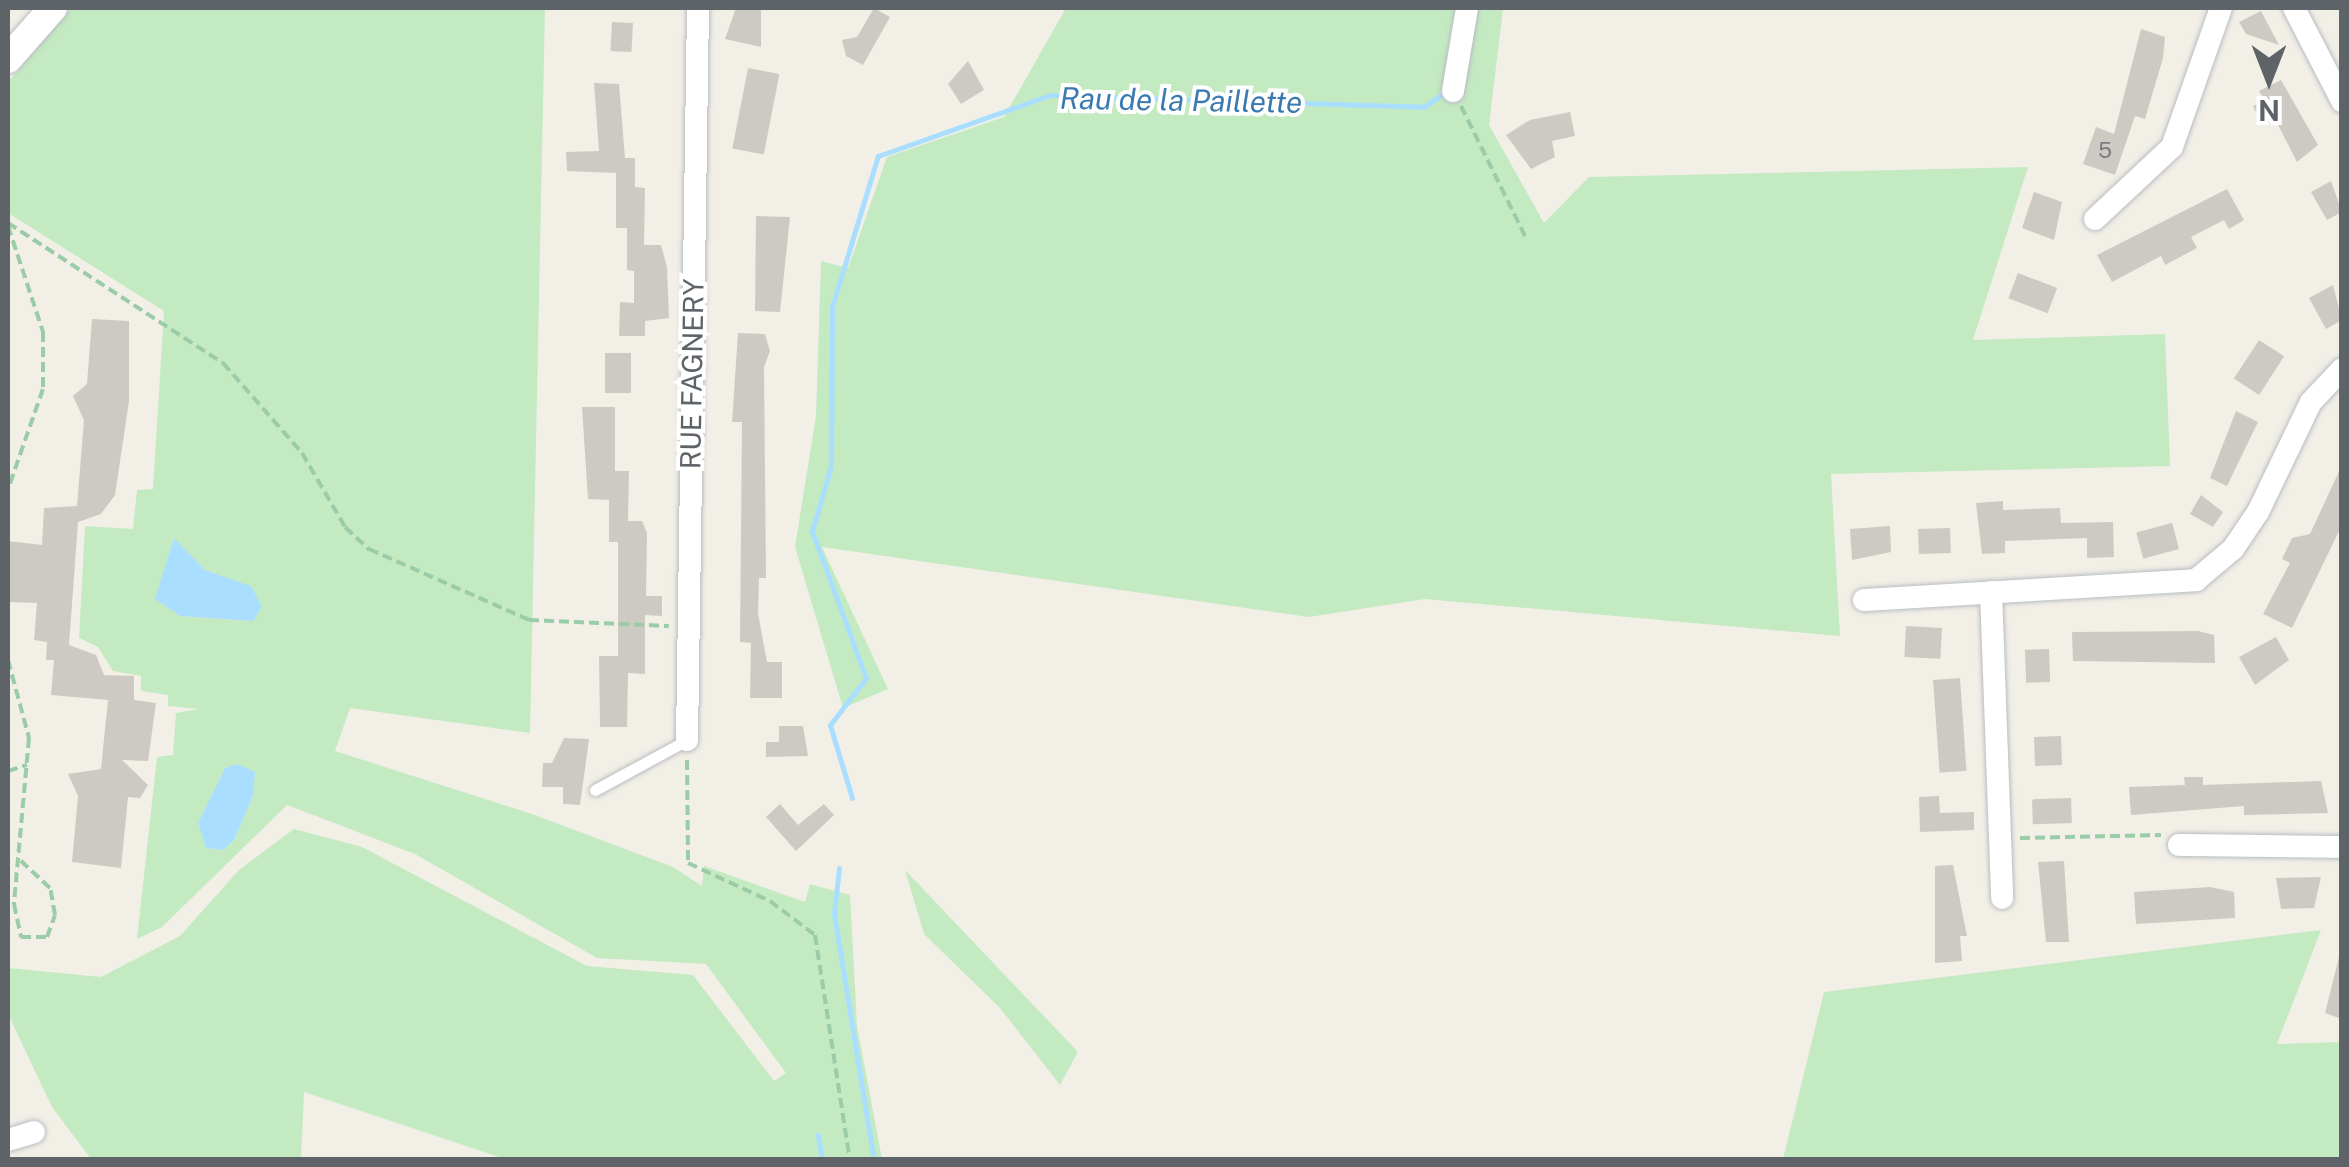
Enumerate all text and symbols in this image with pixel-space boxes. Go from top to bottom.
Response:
north arrow [2219,30,2319,130]
water label: Rau de la Paillette [1059,80,1303,120]
text: N [2258,94,2280,127]
house number: 5 [2098,138,2112,164]
street label: RUE FAGNERY [674,278,710,470]

